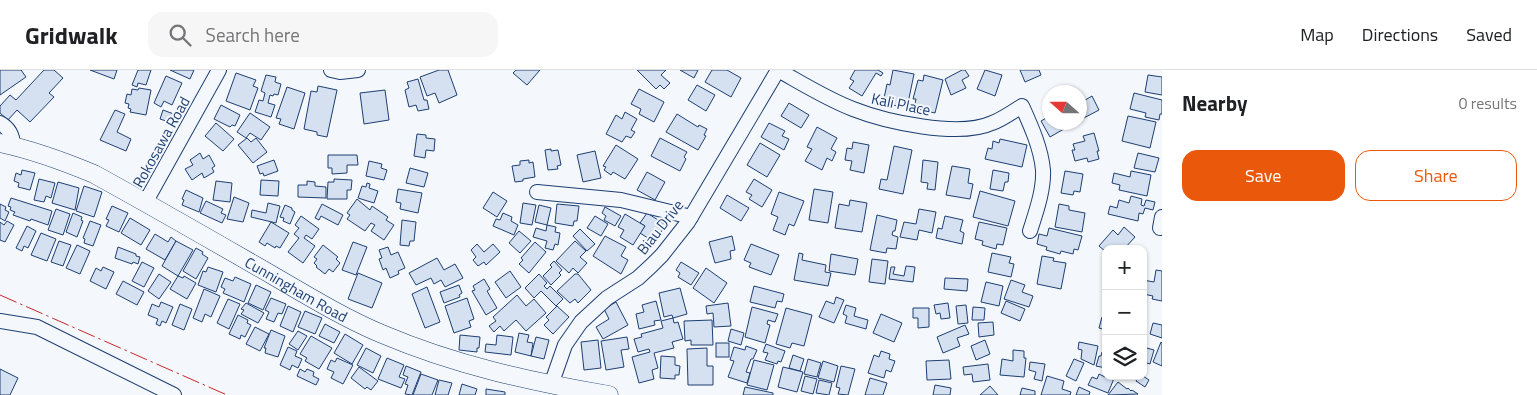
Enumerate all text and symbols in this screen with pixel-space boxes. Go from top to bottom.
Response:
search box [148,12,498,57]
text: Gridwalk [25,17,118,53]
text: Search here [206,20,300,49]
icon: search [166,21,194,49]
text: Map [1300,21,1334,48]
text: Directions [1362,21,1438,48]
text: Saved [1466,21,1512,48]
north arrow [1042,85,1087,130]
street label: Kali Place [869,87,933,121]
text: Nearby [1182,87,1247,119]
text: 0 results [1458,91,1517,115]
street label: Rokosawa Road [126,92,196,192]
button: Save [1182,150,1345,201]
button: Share [1355,150,1517,201]
street label: Biau Drive [631,195,689,259]
map controls [1102,245,1147,380]
button: + [1102,245,1147,290]
street label: Cunningham Road [241,250,352,328]
button: − [1102,290,1147,335]
button: layers [1102,335,1147,380]

